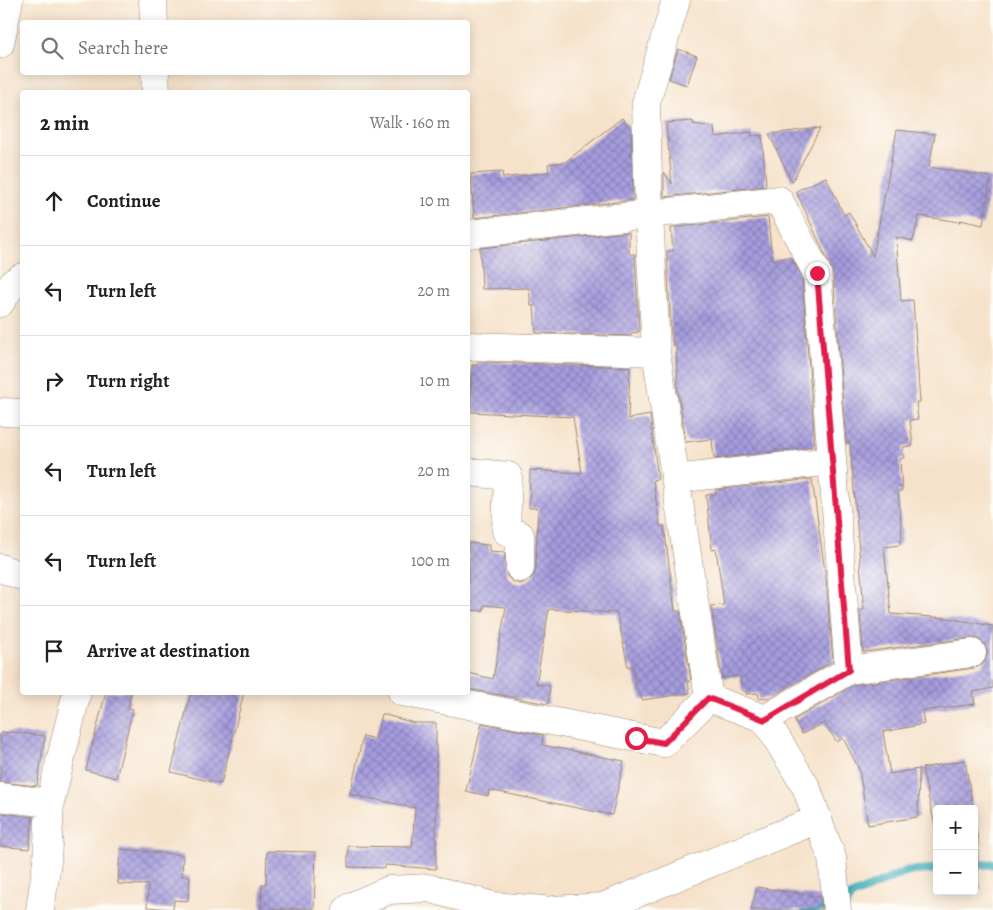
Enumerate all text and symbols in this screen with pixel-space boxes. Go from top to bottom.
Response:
search box [20,20,470,75]
icon: search [38,34,66,62]
text: Search here [78,35,168,61]
text: 2 min [40,109,89,137]
text: Walk · 160 m [370,112,450,134]
icon: ahead [40,187,68,215]
text: Continue [87,188,161,214]
text: 10 m [420,190,450,212]
route end [806,262,829,285]
icon: left [40,277,68,305]
text: Turn left [87,278,156,304]
text: 20 m [417,280,450,302]
icon: right [40,367,68,395]
text: Turn right [87,368,169,394]
text: 10 m [420,370,450,392]
icon: left [40,457,68,485]
text: Turn left [87,458,156,484]
text: 20 m [417,460,450,482]
icon: left [40,547,68,575]
text: Turn left [87,548,156,574]
text: 100 m [411,550,450,572]
icon: arrive [40,637,68,665]
text: Arrive at destination [87,638,250,664]
route start [625,727,648,750]
map controls [933,805,978,895]
button: + [933,805,978,850]
button: − [933,850,978,895]

